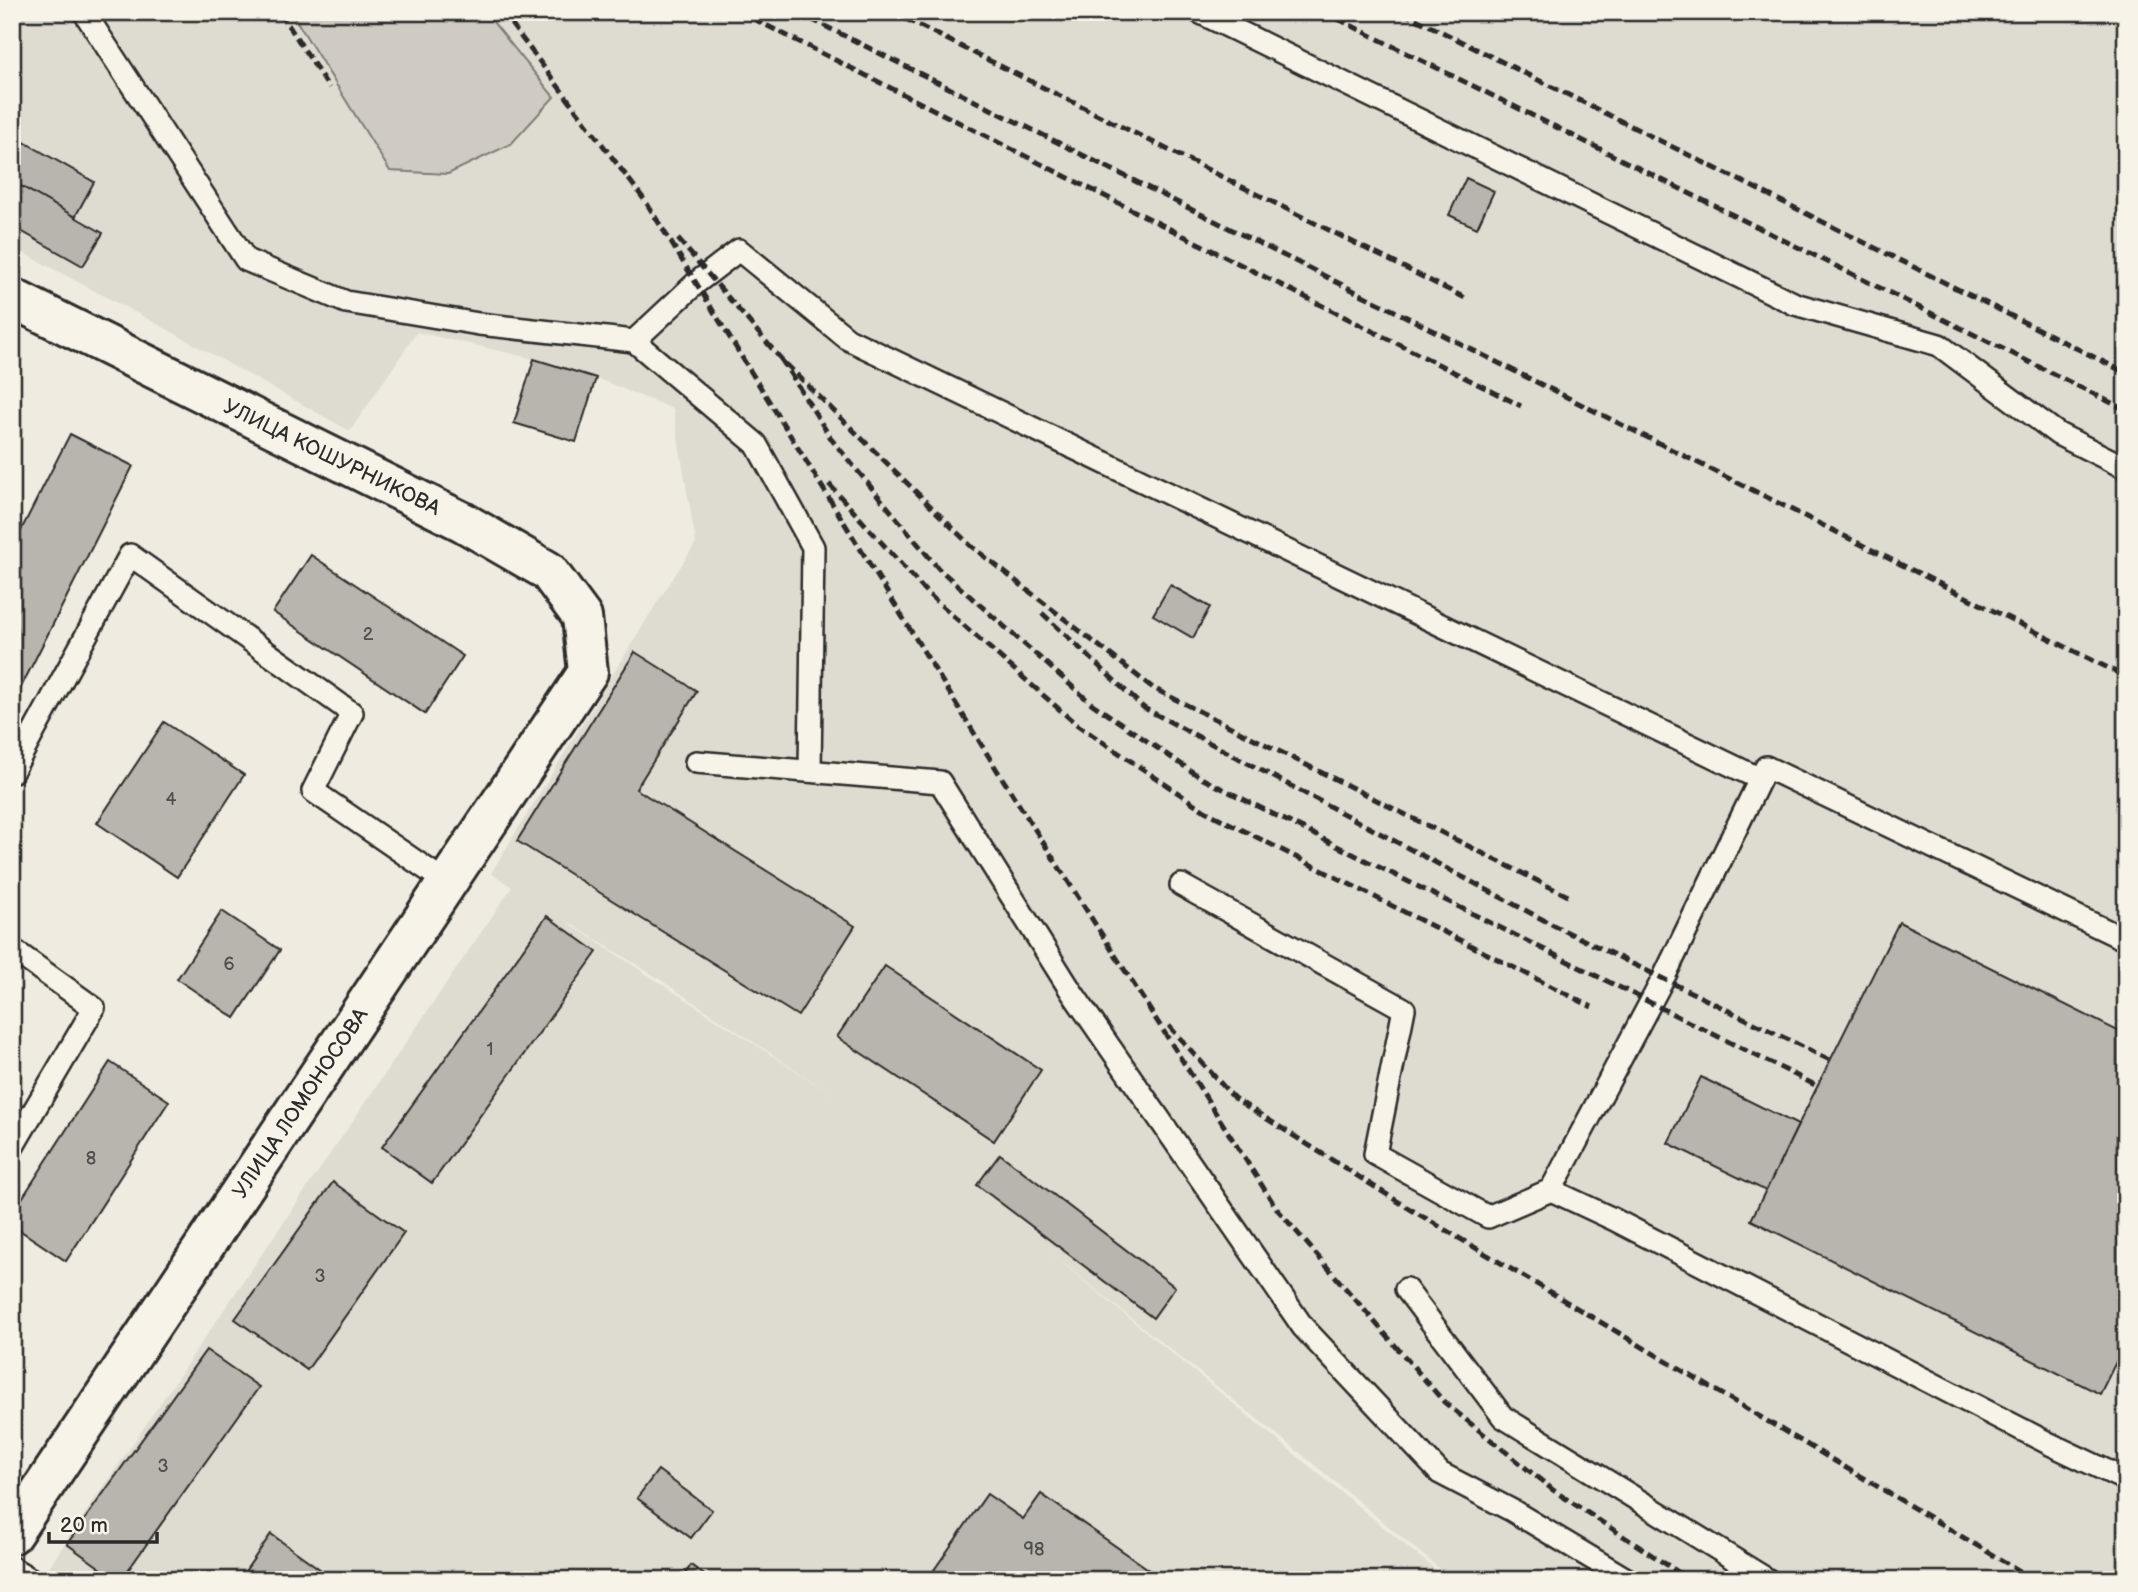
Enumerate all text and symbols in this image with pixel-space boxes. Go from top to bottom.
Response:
street label: УЛИЦА КОШУРНИКОВА [219,394,445,521]
house number: 2 [363,624,374,645]
house number: 4 [166,789,177,810]
house number: 6 [224,954,235,975]
street label: УЛИЦА ЛОМОНОСОВА [227,1003,374,1203]
house number: 1 [487,1039,493,1060]
house number: 8 [86,1148,96,1169]
house number: 3 [314,1266,326,1287]
house number: 3 [157,1456,169,1477]
scale bar [49,1501,158,1545]
text: 20 m [60,1513,108,1538]
house number: 98 [1024,1539,1044,1560]

